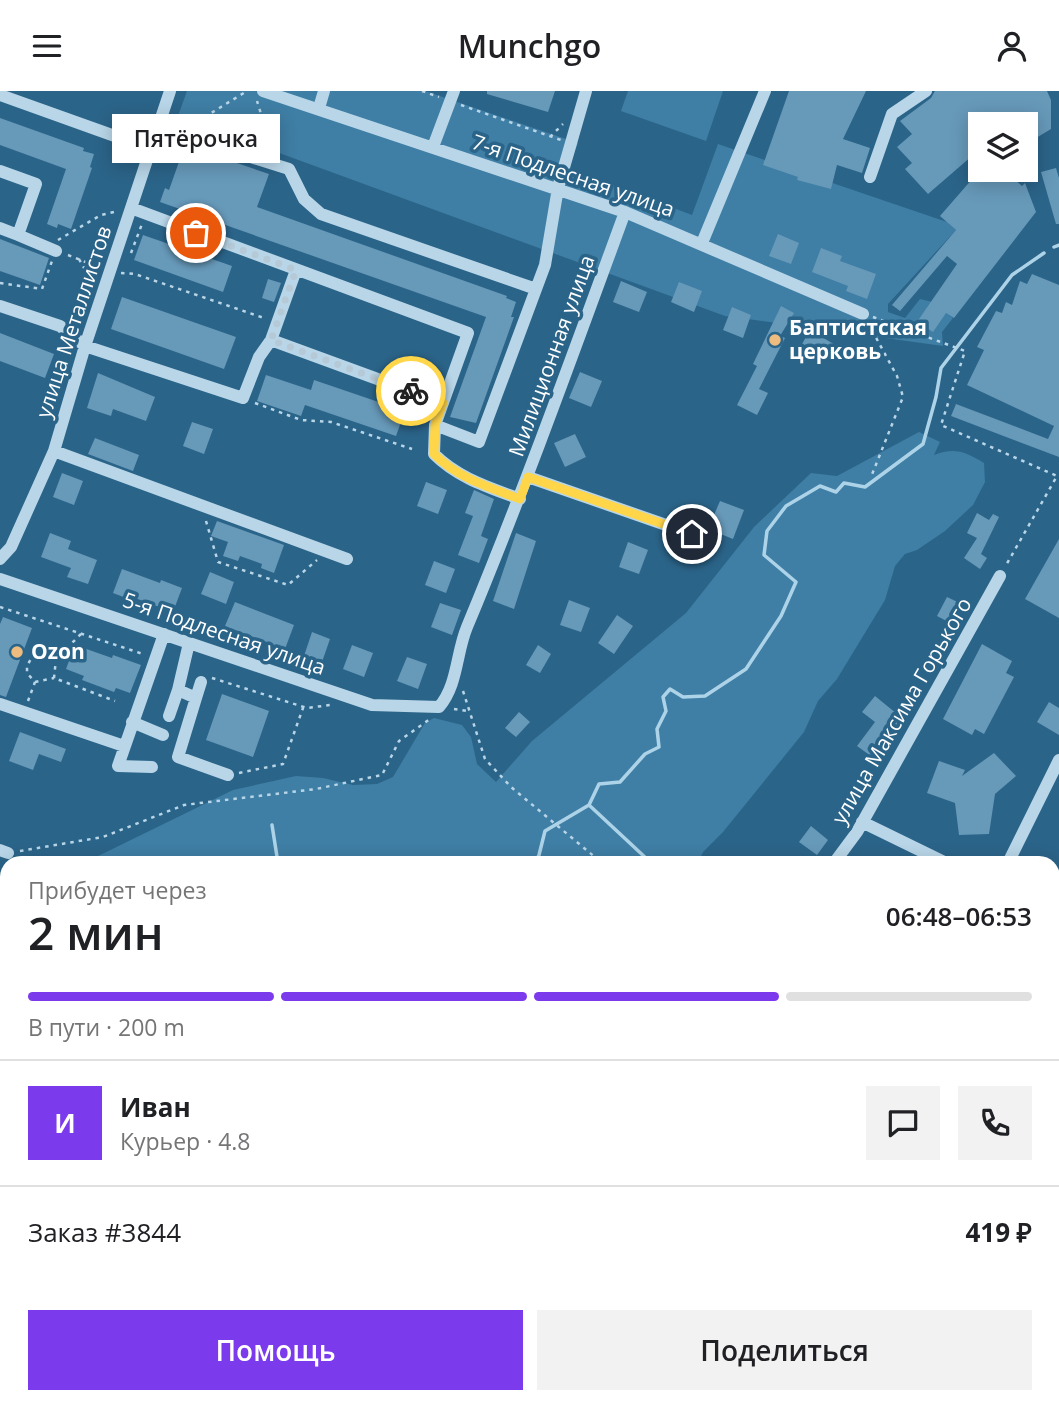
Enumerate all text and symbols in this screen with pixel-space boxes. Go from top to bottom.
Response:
text: Munchgo [458,24,601,67]
icon: menu [28,27,66,65]
icon: person [993,27,1031,65]
map controls [968,112,1038,182]
button: layers [968,112,1038,182]
callout: Пятёрочка [112,114,280,163]
text: Пятёрочка [134,122,258,154]
street label: 7-я Подлесная улица [468,127,678,223]
pin [166,203,226,263]
icon: bag [177,214,215,252]
street label: улица Металлистов [29,222,117,421]
street label: Милиционная улица [502,251,601,460]
place label: Баптистская церковь [789,313,927,365]
marker: Баптистская церковь [767,332,783,348]
courier [376,356,446,426]
icon: bike [392,372,430,410]
pin [662,504,722,564]
icon: home [673,515,711,553]
street label: 5-я Подлесная улица [119,585,329,681]
street label: улица Максима Горького [825,592,978,829]
place label: Ozon [31,637,85,665]
marker: Ozon [9,644,25,660]
text: Прибудет через [28,874,207,906]
text: 06:48–06:53 [886,898,1032,934]
text: 2 мин [28,901,164,963]
text: В пути · 200 m [28,1011,185,1043]
button: chat [866,1086,940,1160]
button: phone [958,1086,1032,1160]
text: Иван [120,1089,191,1125]
text: И [54,1105,76,1141]
text: Курьер · 4.8 [120,1125,251,1157]
text: Заказ #3844 [28,1214,181,1250]
text: 419 ₽ [966,1214,1032,1250]
button: Помощь [28,1310,523,1390]
button: Поделиться [537,1310,1032,1390]

